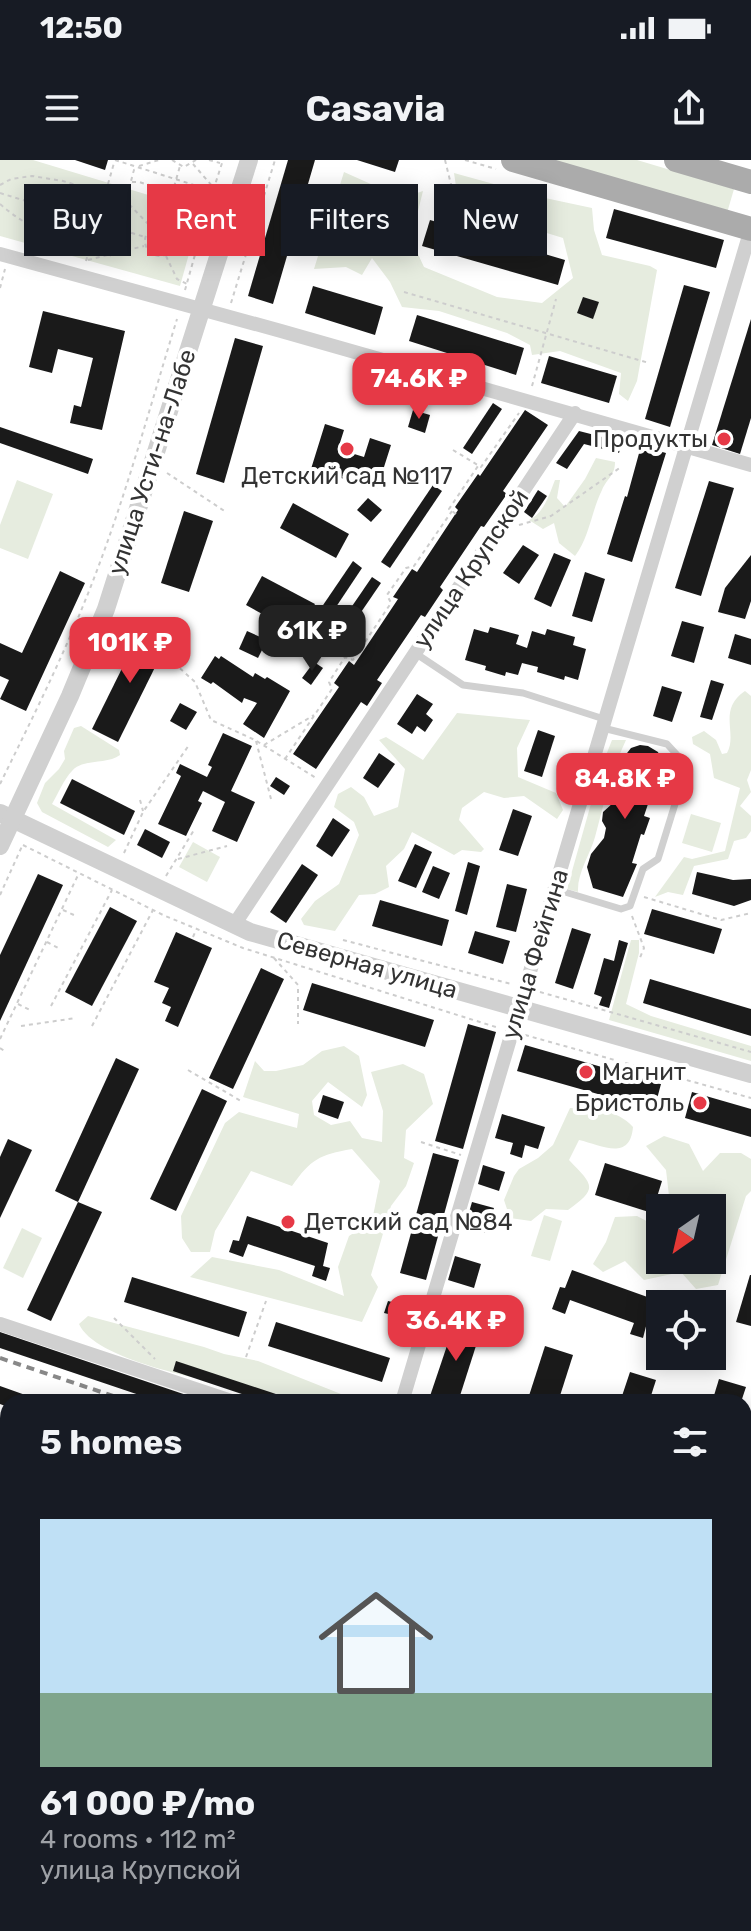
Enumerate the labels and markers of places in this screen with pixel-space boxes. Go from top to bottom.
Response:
pin: 74.6K ₽ [345,353,493,421]
place label: Продукты [593,425,708,453]
marker: Продукты [715,430,733,448]
marker: Детский сад №117 [338,440,356,458]
place label: Детский сад №117 [241,462,453,490]
pin: 61K ₽ [256,605,368,673]
pin: 101K ₽ [65,617,195,685]
pin: 84.8K ₽ [551,753,699,821]
place label: Магнит [602,1058,686,1086]
marker: Магнит [577,1063,595,1081]
place label: Бристоль [575,1089,684,1117]
marker: Бристоль [691,1094,709,1112]
place label: Детский сад №84 [304,1208,513,1236]
marker: Детский сад №84 [279,1213,297,1231]
pin: 36.4K ₽ [382,1295,530,1363]

